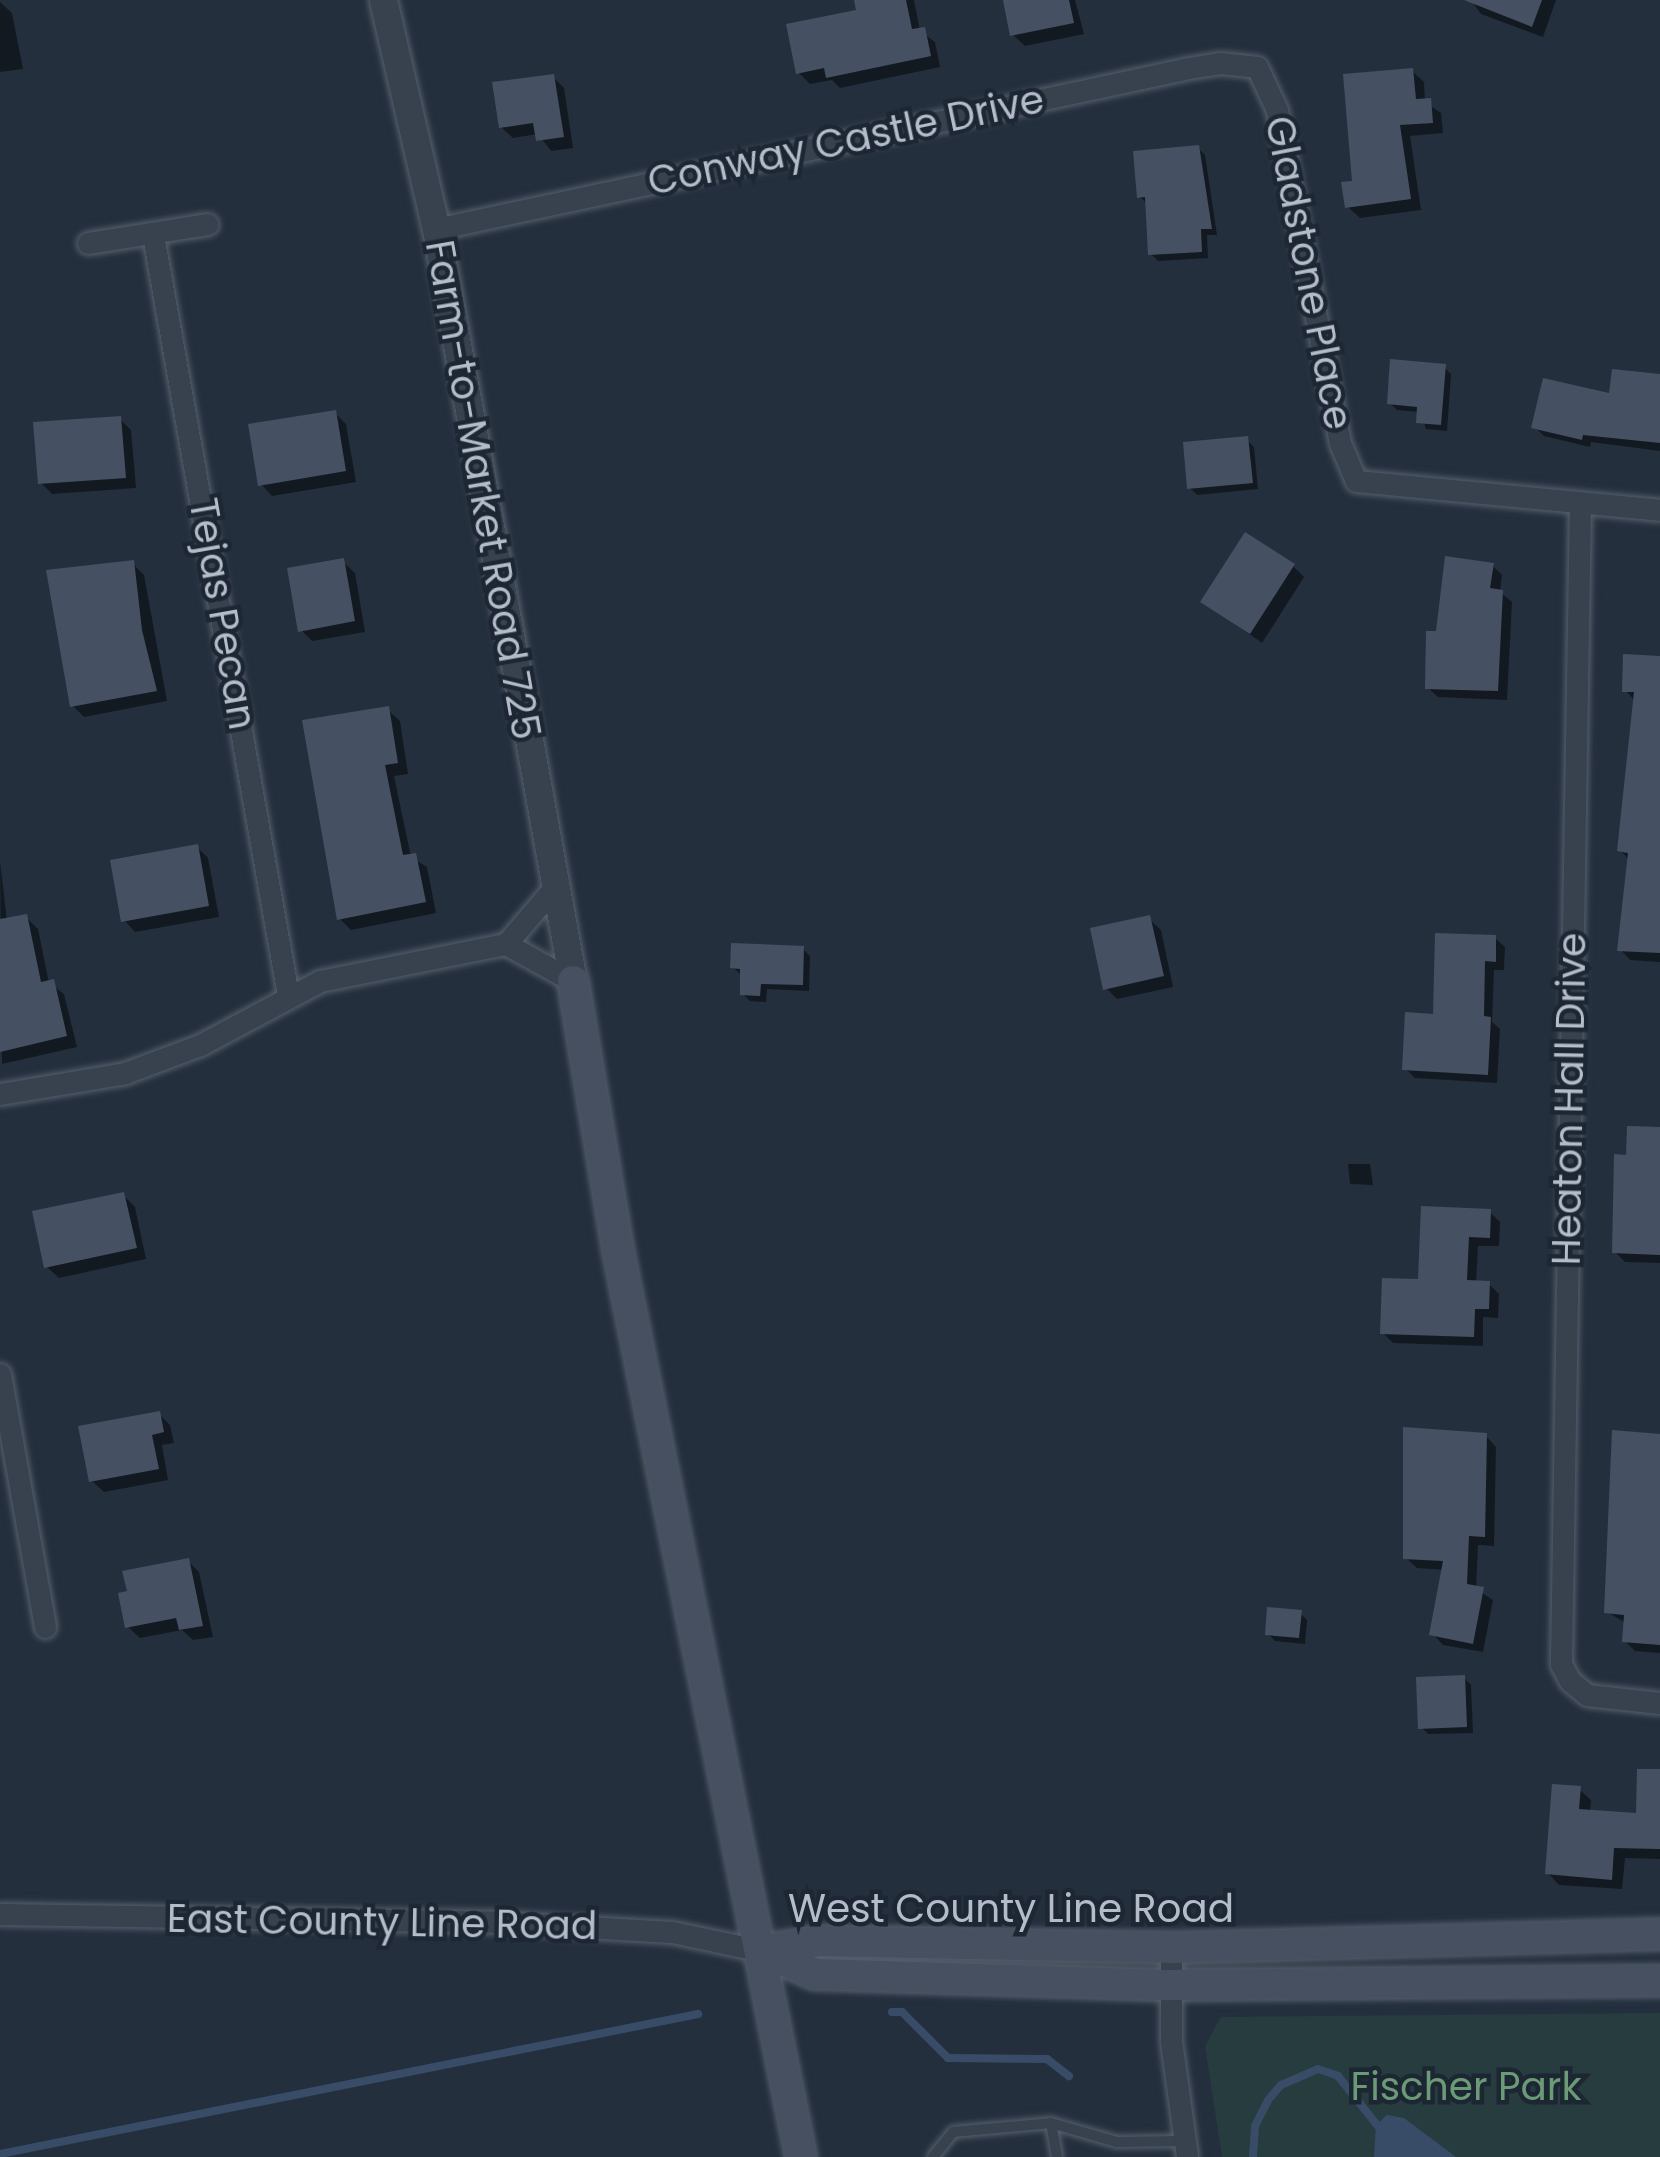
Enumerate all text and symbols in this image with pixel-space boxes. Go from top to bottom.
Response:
street label: Conway Castle Drive [644,76,1048,206]
street label: Gladstone Place [1255,112,1361,434]
street label: Farm-to-Market Road 725 [415,237,549,743]
street label: Tejas Pecan [179,495,265,733]
street label: Heaton Hall Drive [1544,932,1596,1266]
street label: West County Line Road [788,1886,1234,1932]
street label: East County Line Road [166,1896,598,1950]
park label: Fischer Park [1351,2064,1581,2110]

